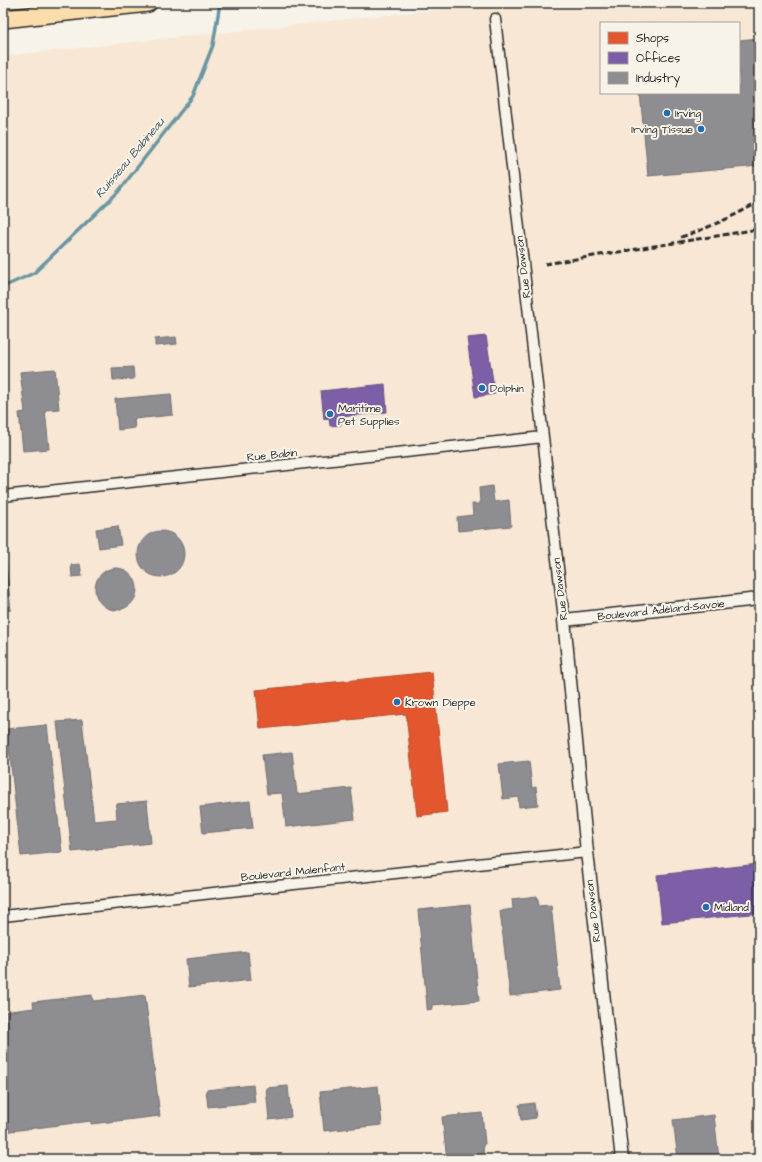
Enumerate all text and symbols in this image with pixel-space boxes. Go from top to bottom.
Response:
legend [600,22,740,94]
text: Shops [636,30,669,47]
text: Offices [636,50,680,67]
text: Industry [636,70,681,88]
place label: Irving [675,106,702,122]
marker: Irving [662,108,672,118]
water label: Ruisseau Babineau [91,114,169,202]
place label: Irving Tissue [631,122,693,138]
marker: Irving Tissue [696,124,706,134]
street label: Rue Dawson [512,235,534,299]
place label: Dolphin [490,381,524,396]
marker: Dolphin [477,383,487,393]
place label: Maritime Pet Supplies [338,401,400,429]
marker: Maritime Pet Supplies [325,409,335,419]
street label: Rue Babin [246,445,298,465]
street label: Rue Dawson [549,557,571,621]
street label: Boulevard Adélard-Savoie [597,596,725,624]
place label: Krown Dieppe [405,695,476,710]
marker: Krown Dieppe [392,697,402,707]
street label: Boulevard Malenfant [240,859,346,885]
street label: Rue Dawson [582,879,604,943]
place label: Midland [714,900,749,915]
marker: Midland [701,902,711,912]

